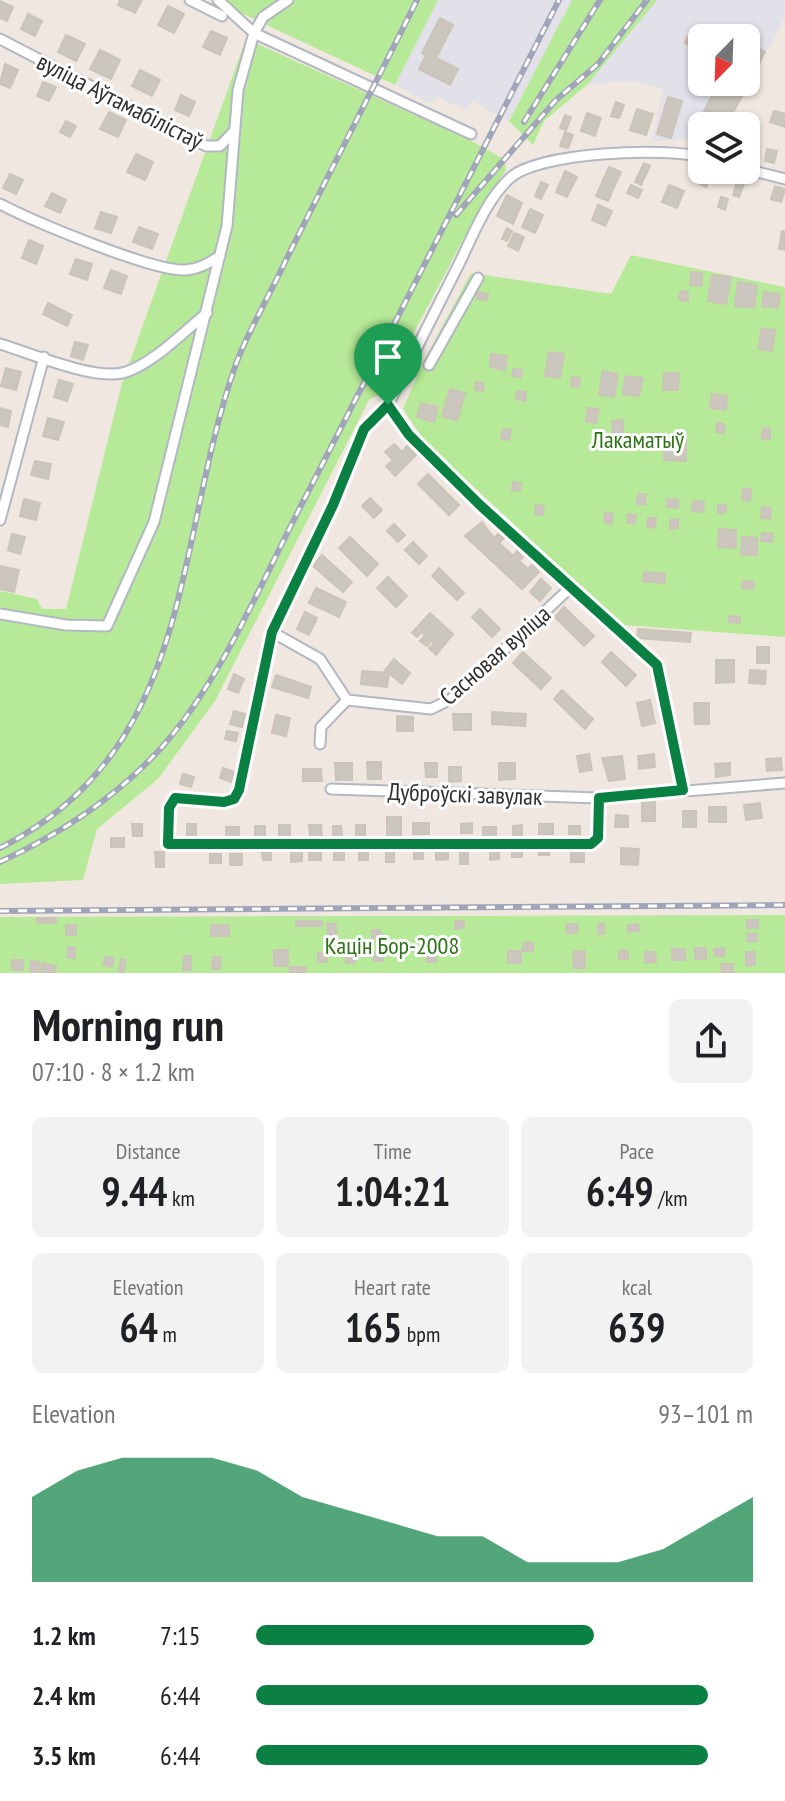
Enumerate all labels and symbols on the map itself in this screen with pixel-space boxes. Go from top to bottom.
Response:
north arrow [688,24,760,96]
street label: вуліца Аўтамабілістаў [32,46,208,156]
pin [354,323,422,405]
park label: Лакаматыў [591,424,684,455]
street label: Сасновая вуліца [433,598,557,712]
street label: Дуброўскі завулак [387,776,543,812]
park label: Кацін Бор-2008 [325,930,459,961]

